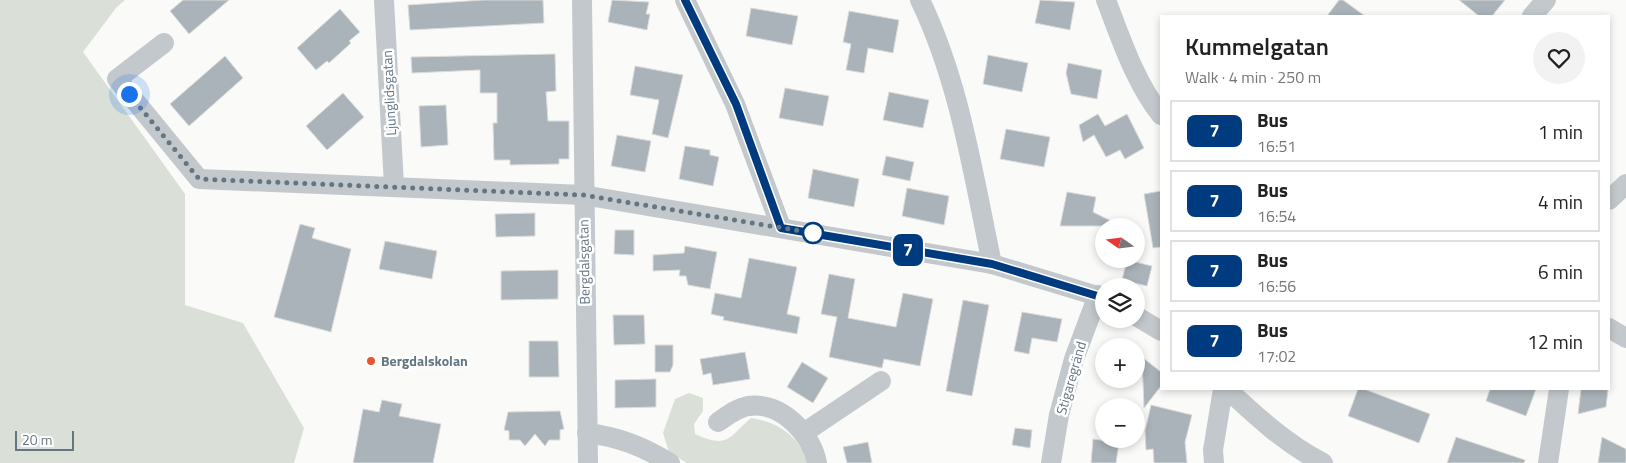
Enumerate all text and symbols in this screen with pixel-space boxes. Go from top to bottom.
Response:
text: Kummelgatan [1185,28,1329,64]
button: heart [1533,32,1585,84]
street label: Ljunglidsgatan [376,50,401,136]
text: Walk · 4 min · 250 m [1185,65,1321,89]
your location [117,82,142,107]
text: Bus [1257,105,1288,134]
text: 7 [1209,117,1220,144]
text: 1 min [1538,117,1583,146]
text: 16:51 [1257,134,1296,158]
text: Bus [1257,175,1288,204]
text: 7 [1209,187,1220,214]
text: 4 min [1538,187,1583,216]
text: 16:54 [1257,204,1296,228]
north arrow [1095,218,1145,268]
map controls [1095,218,1145,448]
street label: Bergdalsgatan [572,219,595,305]
unlabelled marker [802,222,824,244]
line badge: 7 [892,234,924,266]
text: 7 [903,236,913,263]
text: Bus [1257,245,1288,274]
text: 7 [1209,257,1220,284]
text: 6 min [1538,257,1583,286]
text: 16:56 [1257,274,1296,298]
button: layers [1095,278,1145,328]
text: Bus [1257,315,1288,344]
text: 7 [1209,327,1220,354]
text: 12 min [1527,327,1583,356]
button: + [1095,338,1145,388]
street label: Stigaregränd [1050,339,1091,417]
text: 17:02 [1257,344,1296,368]
place label: Bergdalskolan [381,350,468,371]
marker: Bergdalskolan [365,355,377,367]
button: − [1095,398,1145,448]
scale bar [15,428,74,451]
text: 20 m [22,429,52,450]

